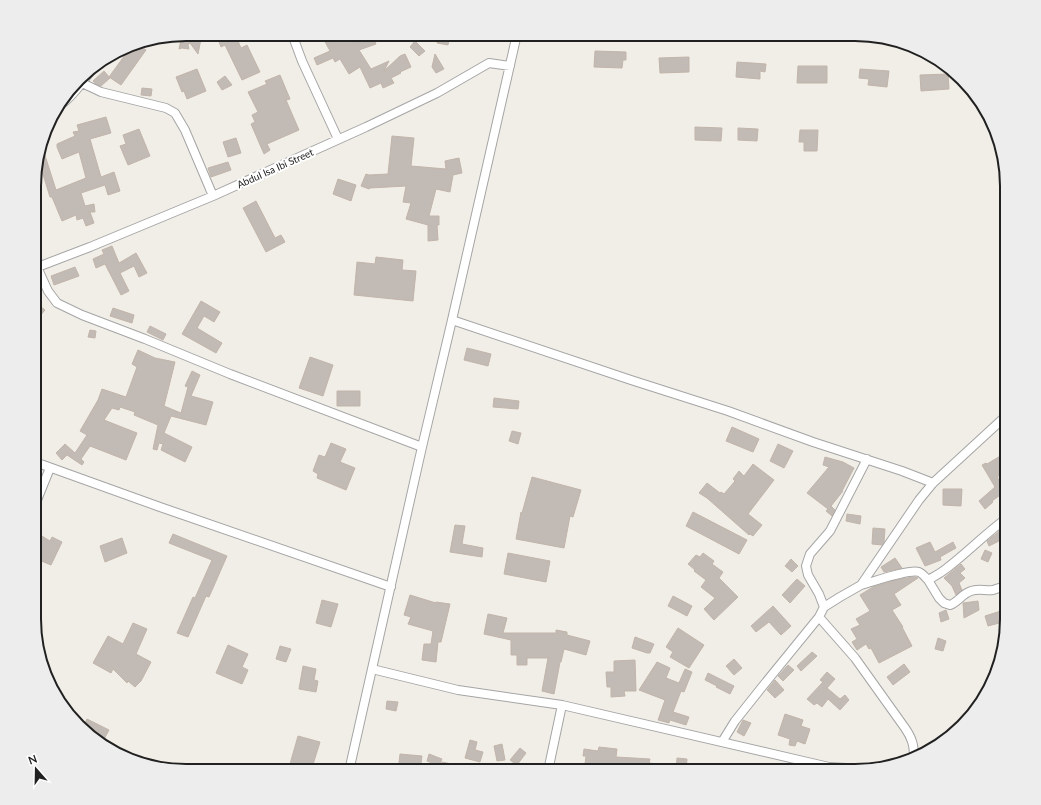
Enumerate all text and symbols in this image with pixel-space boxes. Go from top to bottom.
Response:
street label: Abdul Isa Ibi Street [235,146,316,190]
north arrow [16,749,56,789]
text: N [26,752,39,767]

